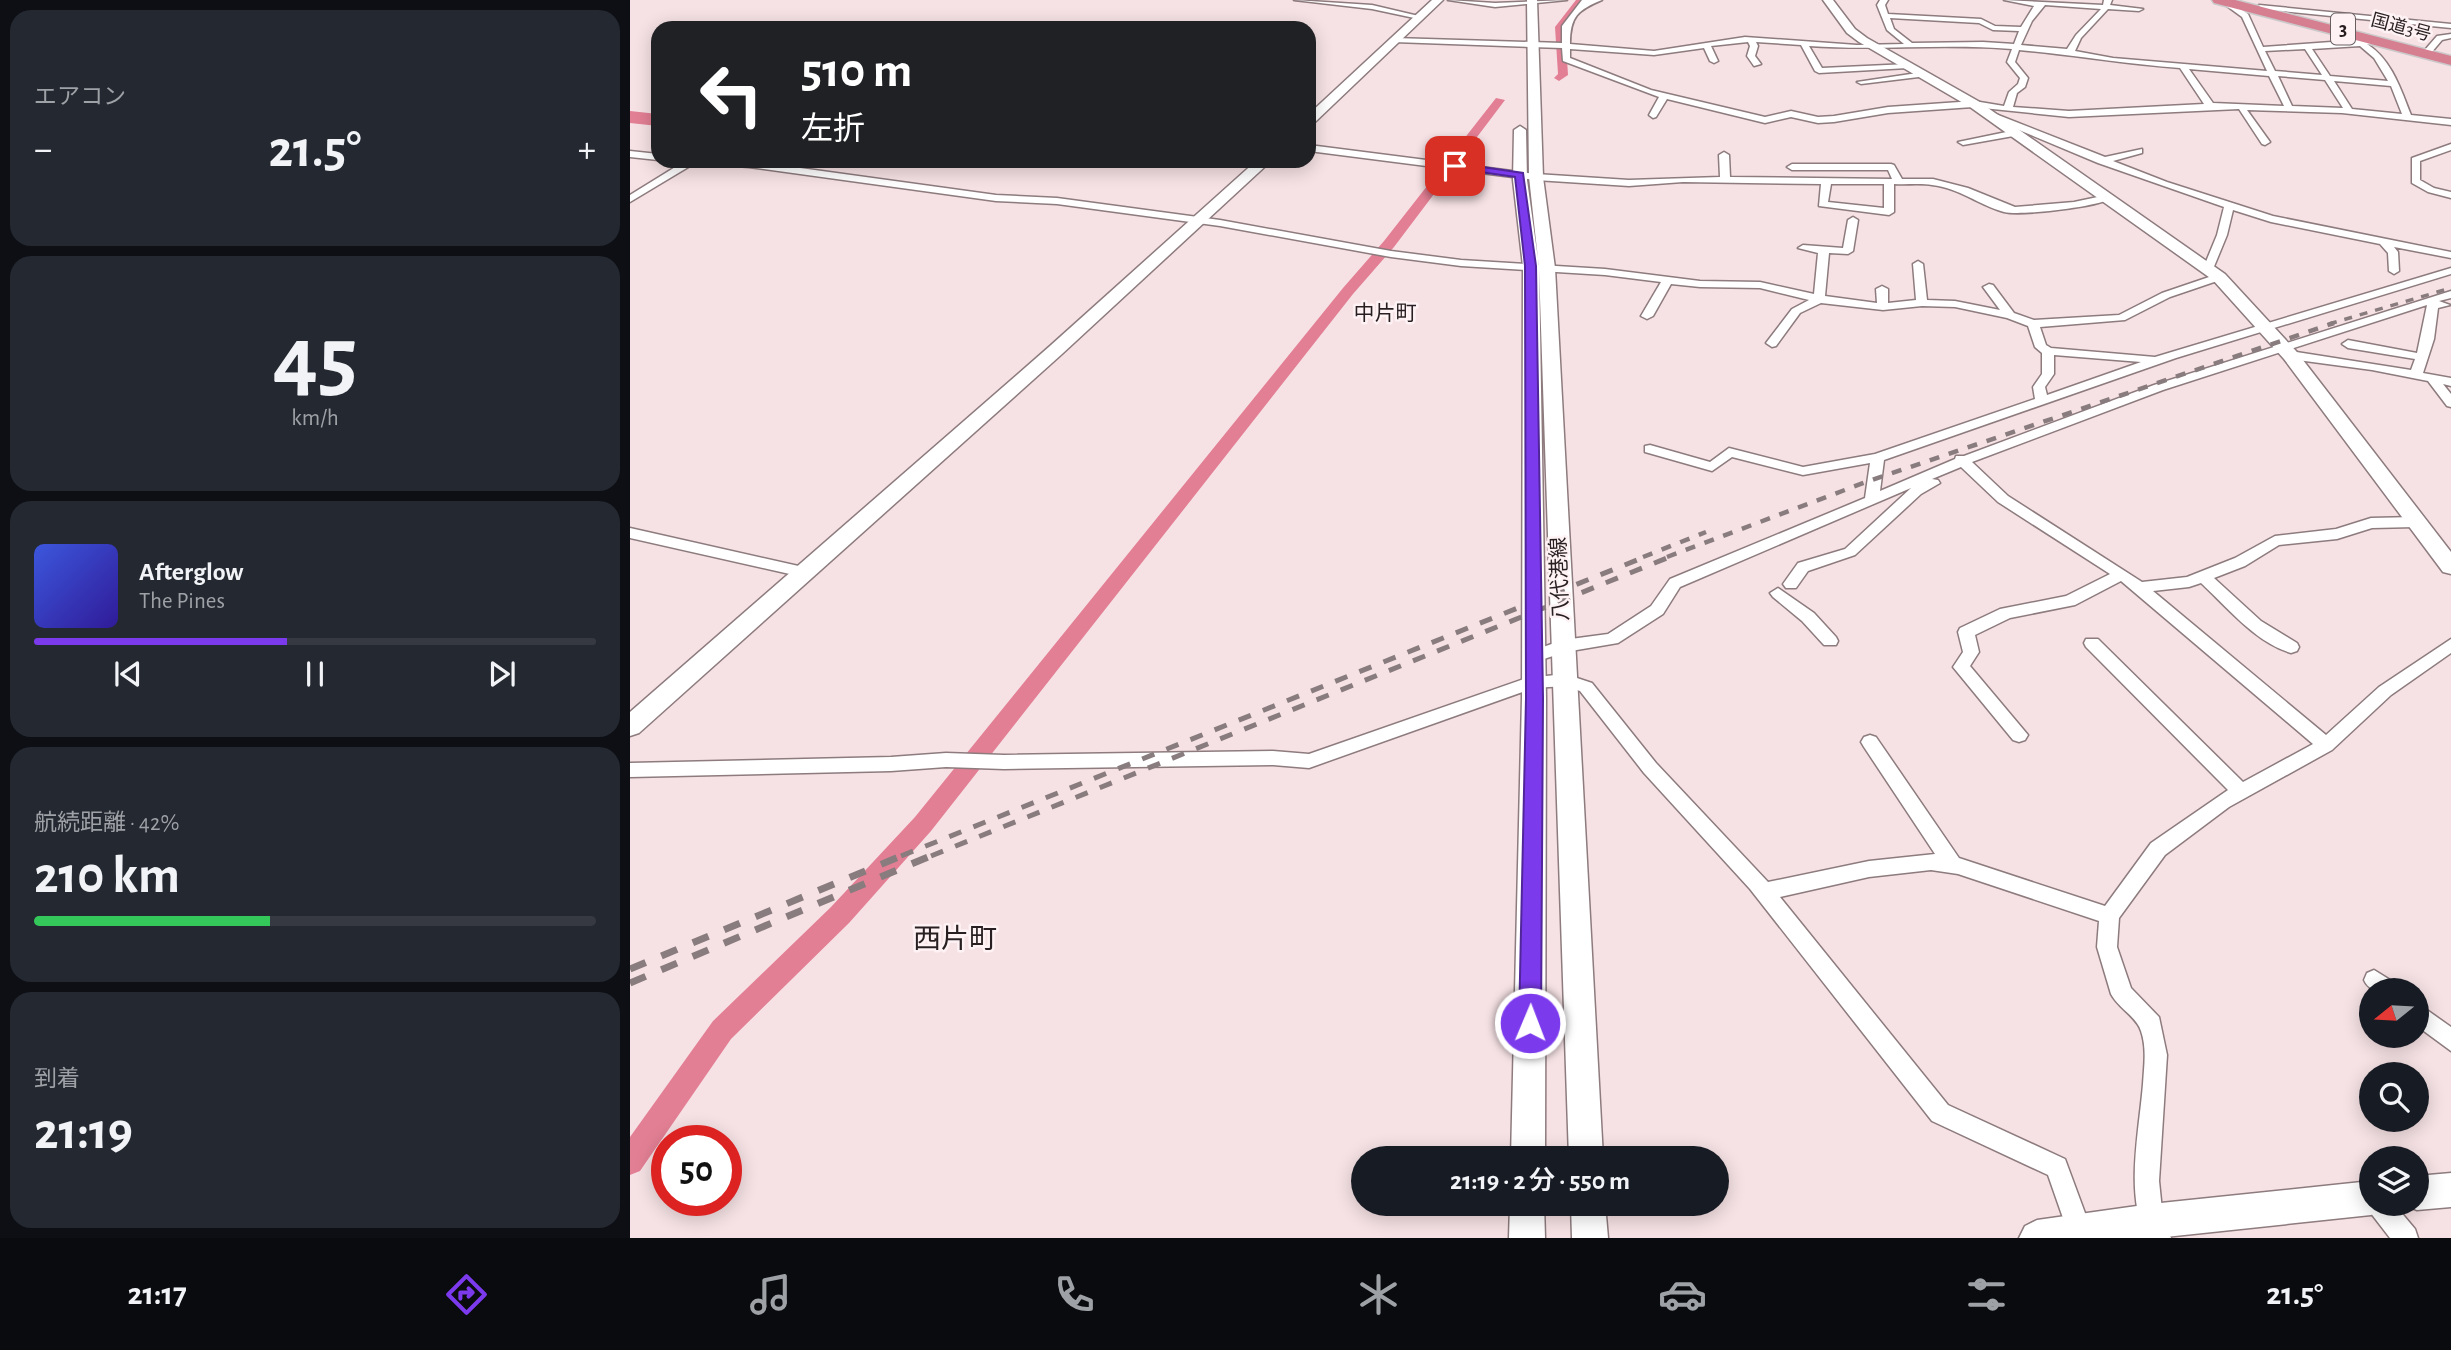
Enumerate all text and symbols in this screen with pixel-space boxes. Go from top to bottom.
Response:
street label: 国道3号 [2369,9,2434,45]
road number: 3 [2331,14,2355,44]
text: 510 m [801,47,912,96]
icon: left [686,49,777,140]
text: エアコン [34,86,126,109]
text: 左折 [801,113,865,145]
text: 21.5° [269,124,361,176]
text: − [34,131,52,169]
text: + [578,131,596,169]
pin [1425,136,1485,196]
icon: arrive [1436,147,1474,185]
district label: 中片町 [1354,302,1417,324]
text: 45 [272,314,358,405]
text: km/h [291,407,339,430]
street label: 八代港線 [1547,537,1572,621]
text: Afterglow [139,559,243,585]
text: The Pines [139,590,225,613]
icon: previous [109,655,147,693]
icon: pause [296,655,334,693]
icon: next [483,655,521,693]
text: 航続距離 · 42% [34,812,179,835]
text: 210 km [34,850,180,902]
district label: 西片町 [913,924,997,954]
north arrow [2359,978,2429,1048]
map controls [2359,978,2429,1216]
position arrow [1493,986,1567,1060]
button: search [2359,1062,2429,1132]
text: 到着 [34,1068,80,1091]
text: 21:19 [34,1106,133,1158]
speed limit sign: 50 [651,1125,742,1216]
button: layers [2359,1146,2429,1216]
text: 21:19 · 2 分 · 550 m [1450,1168,1630,1194]
icon: directions [442,1270,491,1319]
icon: music [746,1270,795,1319]
icon: phone [1050,1270,1099,1319]
icon: climate [1354,1270,1403,1319]
icon: car [1658,1270,1707,1319]
icon: filters [1962,1270,2011,1319]
text: 21:17 [128,1278,187,1310]
text: 21.5° [2266,1278,2323,1310]

